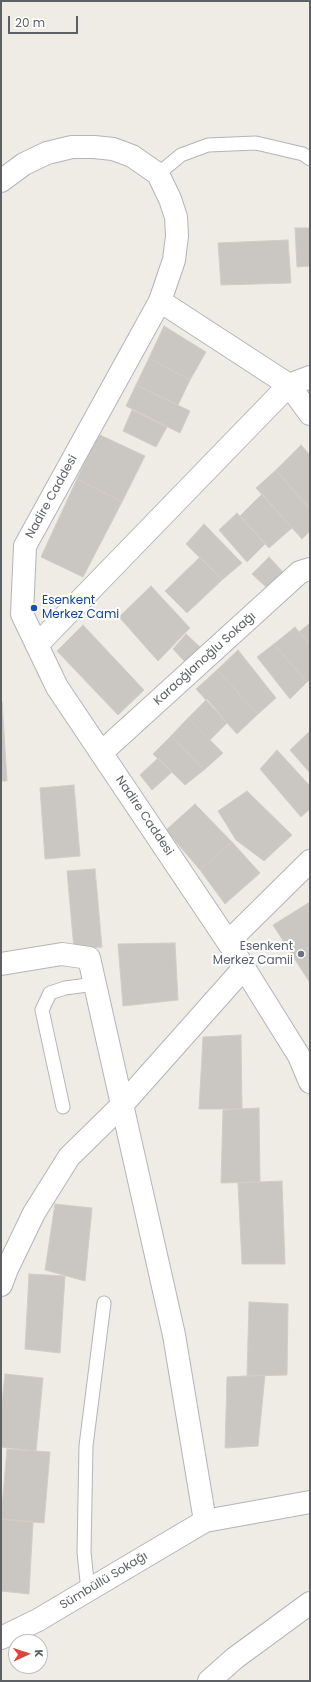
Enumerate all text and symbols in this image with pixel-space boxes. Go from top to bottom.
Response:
scale bar [10,8,80,34]
text: 20 m [15,14,45,31]
street label: Nadire Caddesi [23,453,81,541]
place label: Esenkent Merkez Cami [42,594,119,622]
marker: Esenkent Merkez Cami [29,603,39,613]
street label: Karaoğlanoğlu Sokağı [151,609,259,709]
street label: Nadire Caddesi [112,773,176,859]
place label: Esenkent Merkez Camii [213,940,293,968]
marker: Esenkent Merkez Camii [296,949,306,959]
street label: Sümbüllü Sokağı [58,1549,150,1613]
north arrow [8,1634,48,1674]
text: K [31,1649,47,1658]

